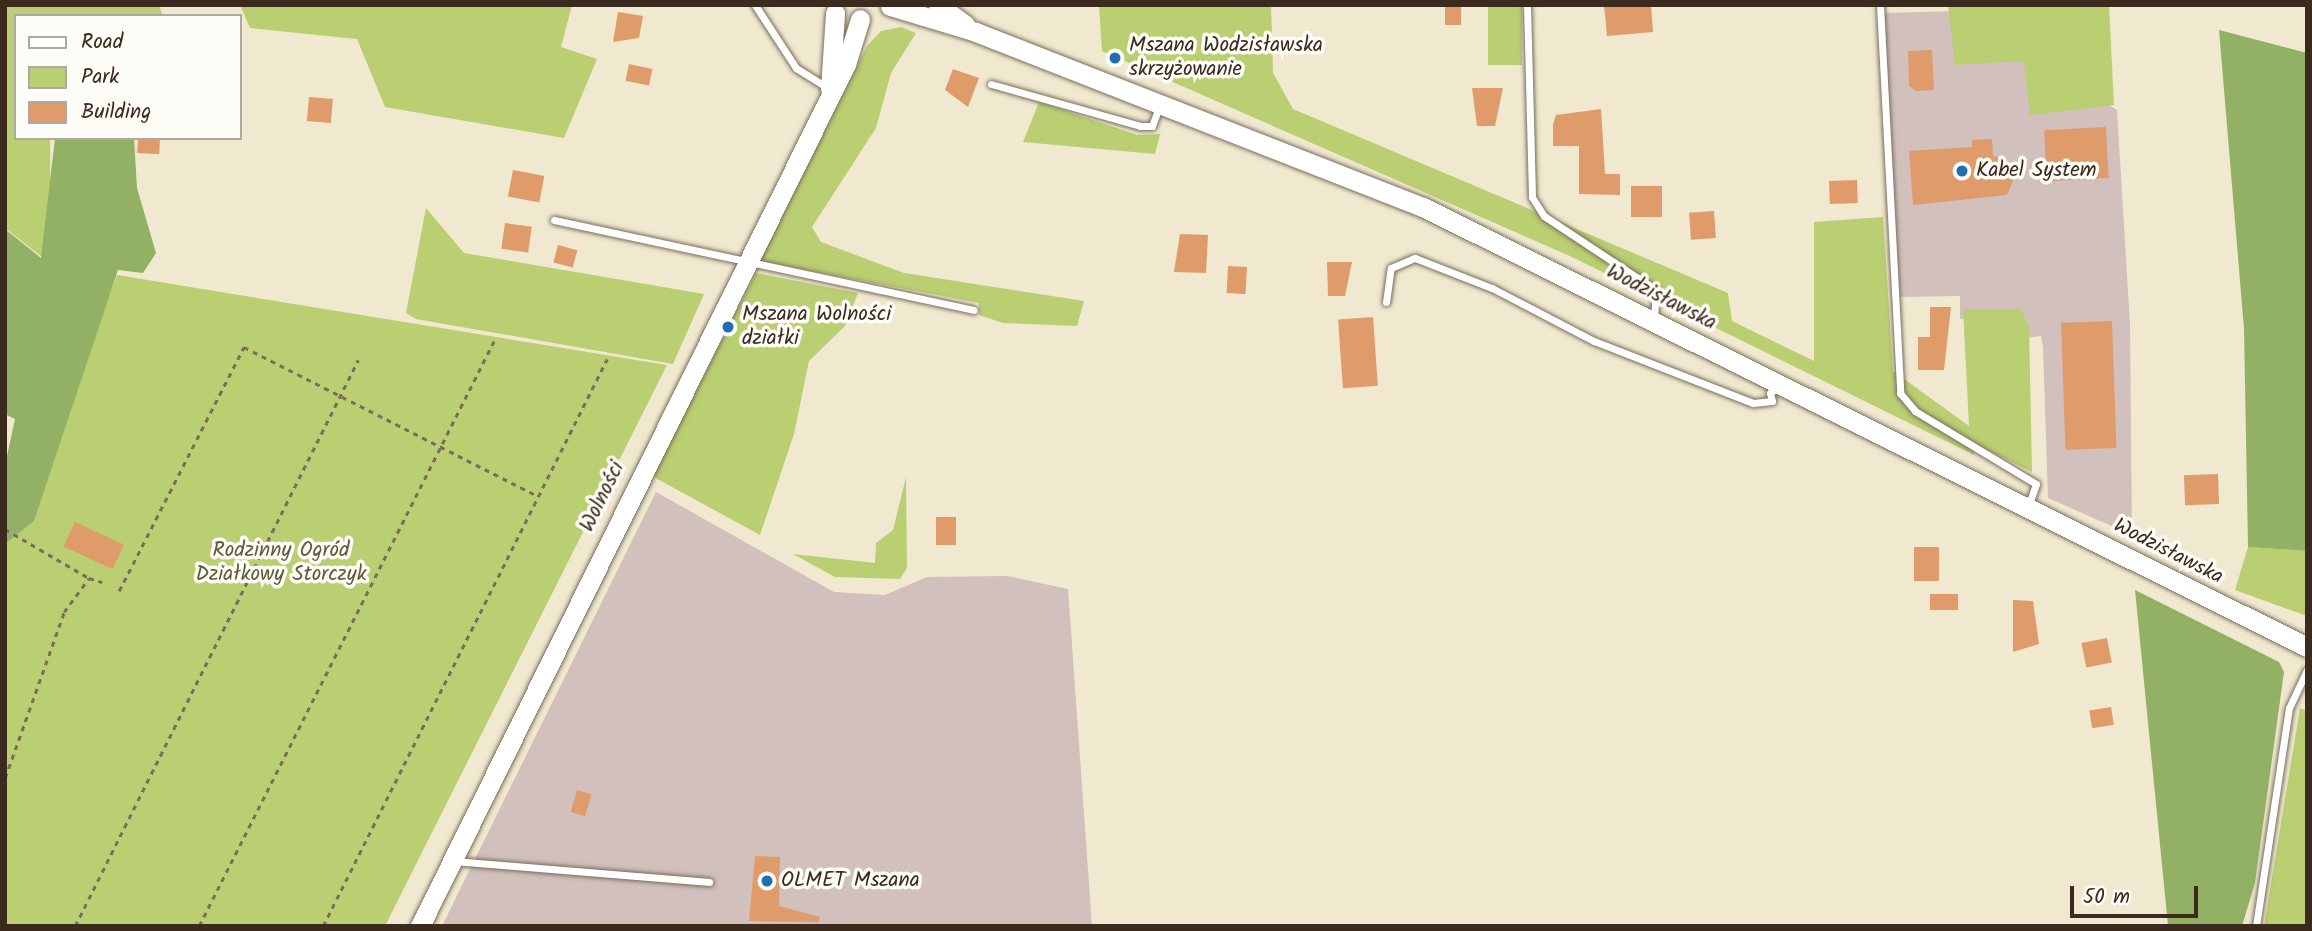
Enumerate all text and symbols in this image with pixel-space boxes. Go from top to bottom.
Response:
legend [14,14,242,140]
text: Road [81,26,123,59]
place label: Mszana Wodzisławska skrzyżowanie [1129,33,1323,83]
marker: Mszana Wodzisławska skrzyżowanie [1107,50,1123,66]
text: Park [81,61,119,94]
text: Building [81,96,151,129]
place label: Kabel System [1976,158,2097,184]
marker: Kabel System [1954,163,1970,179]
street label: Wodzisławska [1602,260,1720,336]
place label: Mszana Wolności działki [742,302,891,352]
marker: Mszana Wolności działki [720,319,736,335]
street label: Wolności [575,458,631,536]
street label: Wodzisławska [2109,514,2227,590]
park label: Rodzinny Ogród Działkowy Storczyk [195,538,367,588]
place label: OLMET Mszana [781,868,919,894]
scale bar [2074,872,2202,916]
marker: OLMET Mszana [759,873,775,889]
text: 50 m [2083,881,2130,914]

